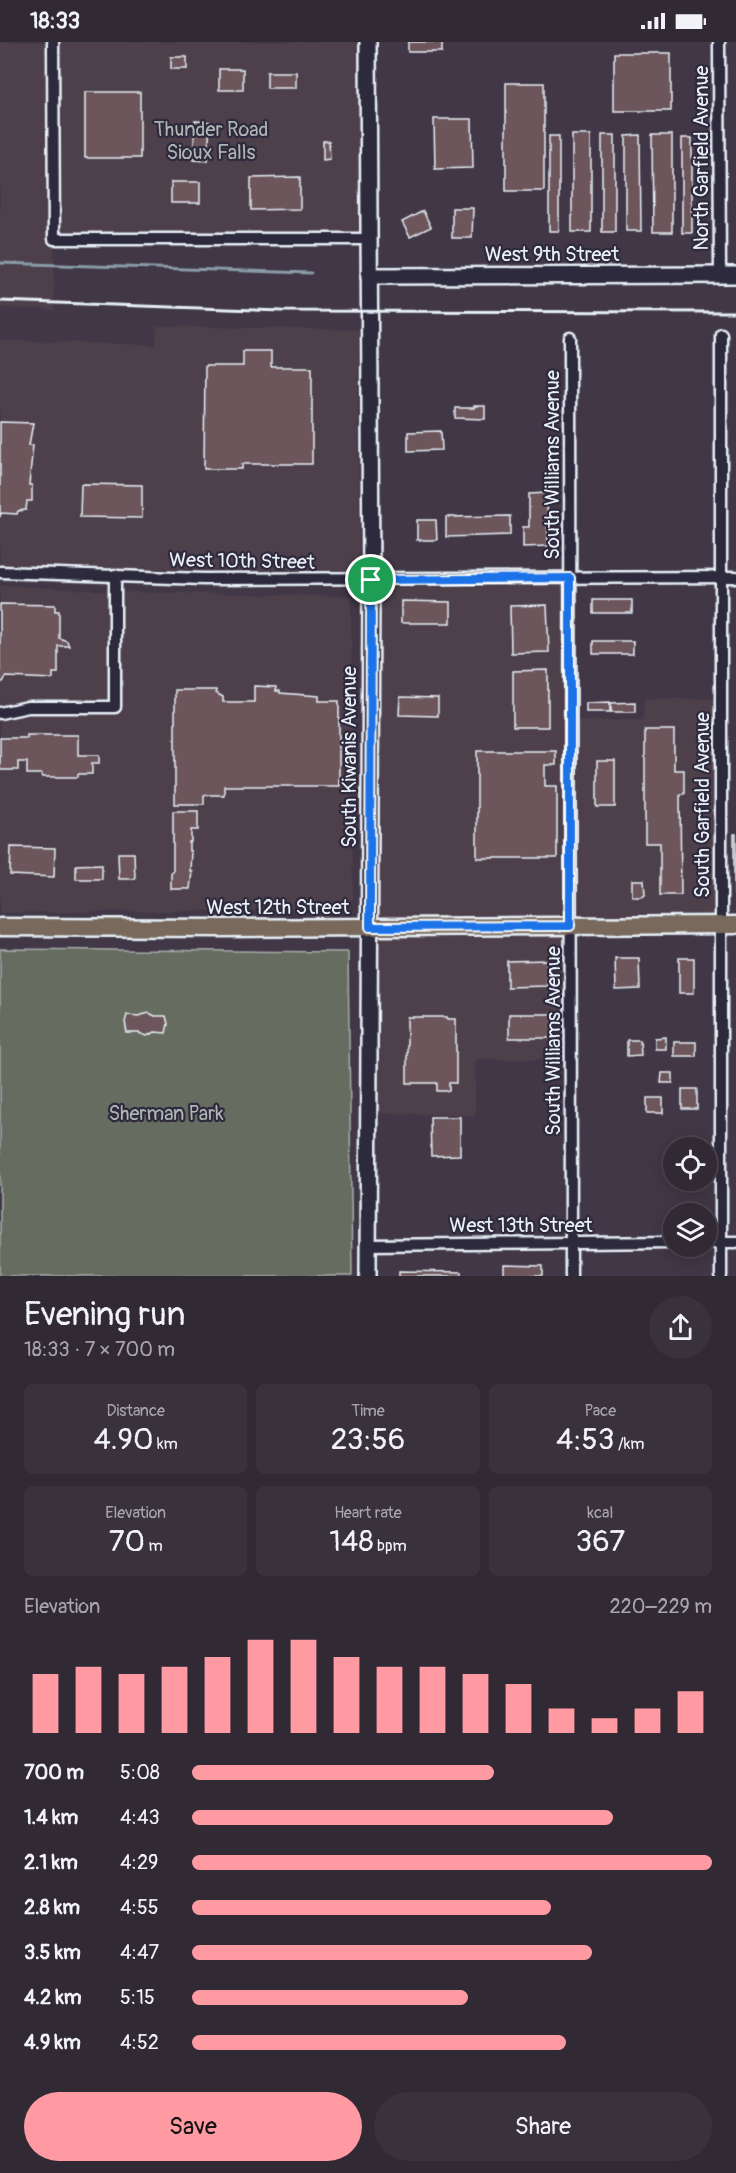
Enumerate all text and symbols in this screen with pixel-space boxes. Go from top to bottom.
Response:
text: 18:33 [30,7,80,35]
street label: North Garfield Avenue [689,65,714,250]
park label: Thunder Road Sioux Falls [154,117,268,165]
street label: West 9th Street [485,242,620,267]
street label: South Williams Avenue [540,370,565,560]
street label: West 10th Street [169,547,316,575]
pin [345,554,396,605]
icon: arrive [354,563,387,596]
street label: South Kiwanis Avenue [337,666,362,848]
street label: South Garfield Avenue [690,712,715,898]
street label: West 12th Street [206,895,351,920]
street label: South Williams Avenue [541,946,566,1136]
park label: Sherman Park [108,1101,224,1126]
map controls [663,1137,717,1257]
button: locate [663,1137,717,1191]
button: layers [663,1203,717,1257]
street label: West 13th Street [449,1213,594,1238]
text: Evening run [24,1294,185,1335]
button: share [649,1296,712,1359]
text: 18:33 · 7 × 700 m [24,1337,175,1362]
text: Distance [106,1401,165,1421]
text: Time [351,1401,385,1421]
text: Pace [584,1401,616,1421]
text: 4.90 [94,1421,153,1458]
text: 23:56 [331,1421,405,1458]
text: 4:53 [556,1421,614,1458]
text: km [153,1434,178,1454]
text: /km [614,1434,645,1454]
text: Elevation [105,1503,166,1523]
text: Heart rate [334,1503,402,1523]
text: kcal [587,1503,613,1523]
text: 70 [109,1523,145,1560]
text: 148 [329,1523,374,1560]
text: 367 [575,1523,625,1560]
text: m [145,1536,163,1556]
text: bpm [374,1536,407,1556]
text: Elevation [24,1594,100,1619]
text: 220–229 m [609,1594,712,1619]
text: 700 m [24,1760,84,1785]
text: 5:08 [120,1760,160,1785]
text: 1.4 km [24,1805,78,1830]
text: 4:43 [120,1805,160,1830]
text: 2.1 km [24,1850,78,1875]
text: 4:29 [120,1850,158,1875]
text: 2.8 km [24,1895,80,1920]
text: 4:55 [120,1895,159,1920]
text: 3.5 km [24,1940,81,1965]
text: 4:47 [120,1940,159,1965]
text: 4.2 km [24,1985,82,2010]
text: 5:15 [120,1985,155,2010]
text: 4.9 km [24,2030,81,2055]
text: 4:52 [120,2030,159,2055]
button: Save [24,2092,362,2161]
button: Share [374,2092,712,2161]

